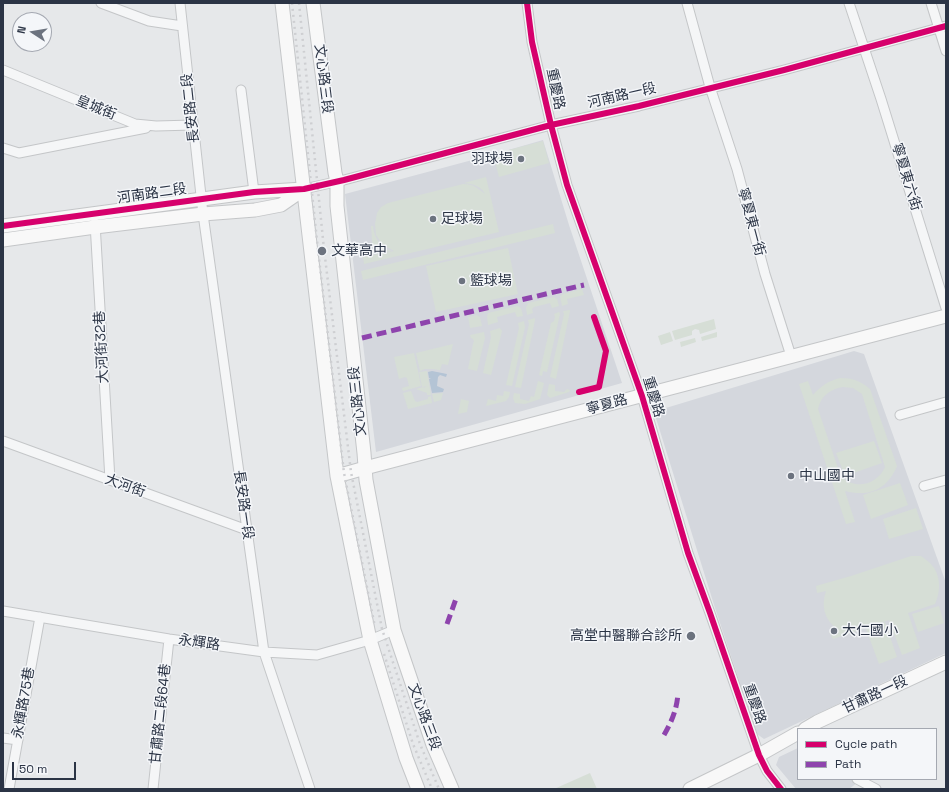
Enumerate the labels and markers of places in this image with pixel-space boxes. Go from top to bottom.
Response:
place label: 羽球場 [471,151,513,167]
marker: 羽球場 [516,154,526,164]
place label: 足球場 [441,211,483,227]
marker: 足球場 [428,214,438,224]
place label: 文華高中 [331,243,387,259]
marker: 文華高中 [316,245,328,257]
place label: 籃球場 [470,273,512,289]
marker: 籃球場 [457,276,467,286]
place label: 中山國中 [799,468,855,484]
marker: 中山國中 [786,471,796,481]
place label: 大仁國小 [842,623,898,639]
marker: 大仁國小 [829,626,839,636]
place label: 高堂中醫聯合診所 [570,628,682,644]
marker: 高堂中醫聯合診所 [685,630,697,642]

